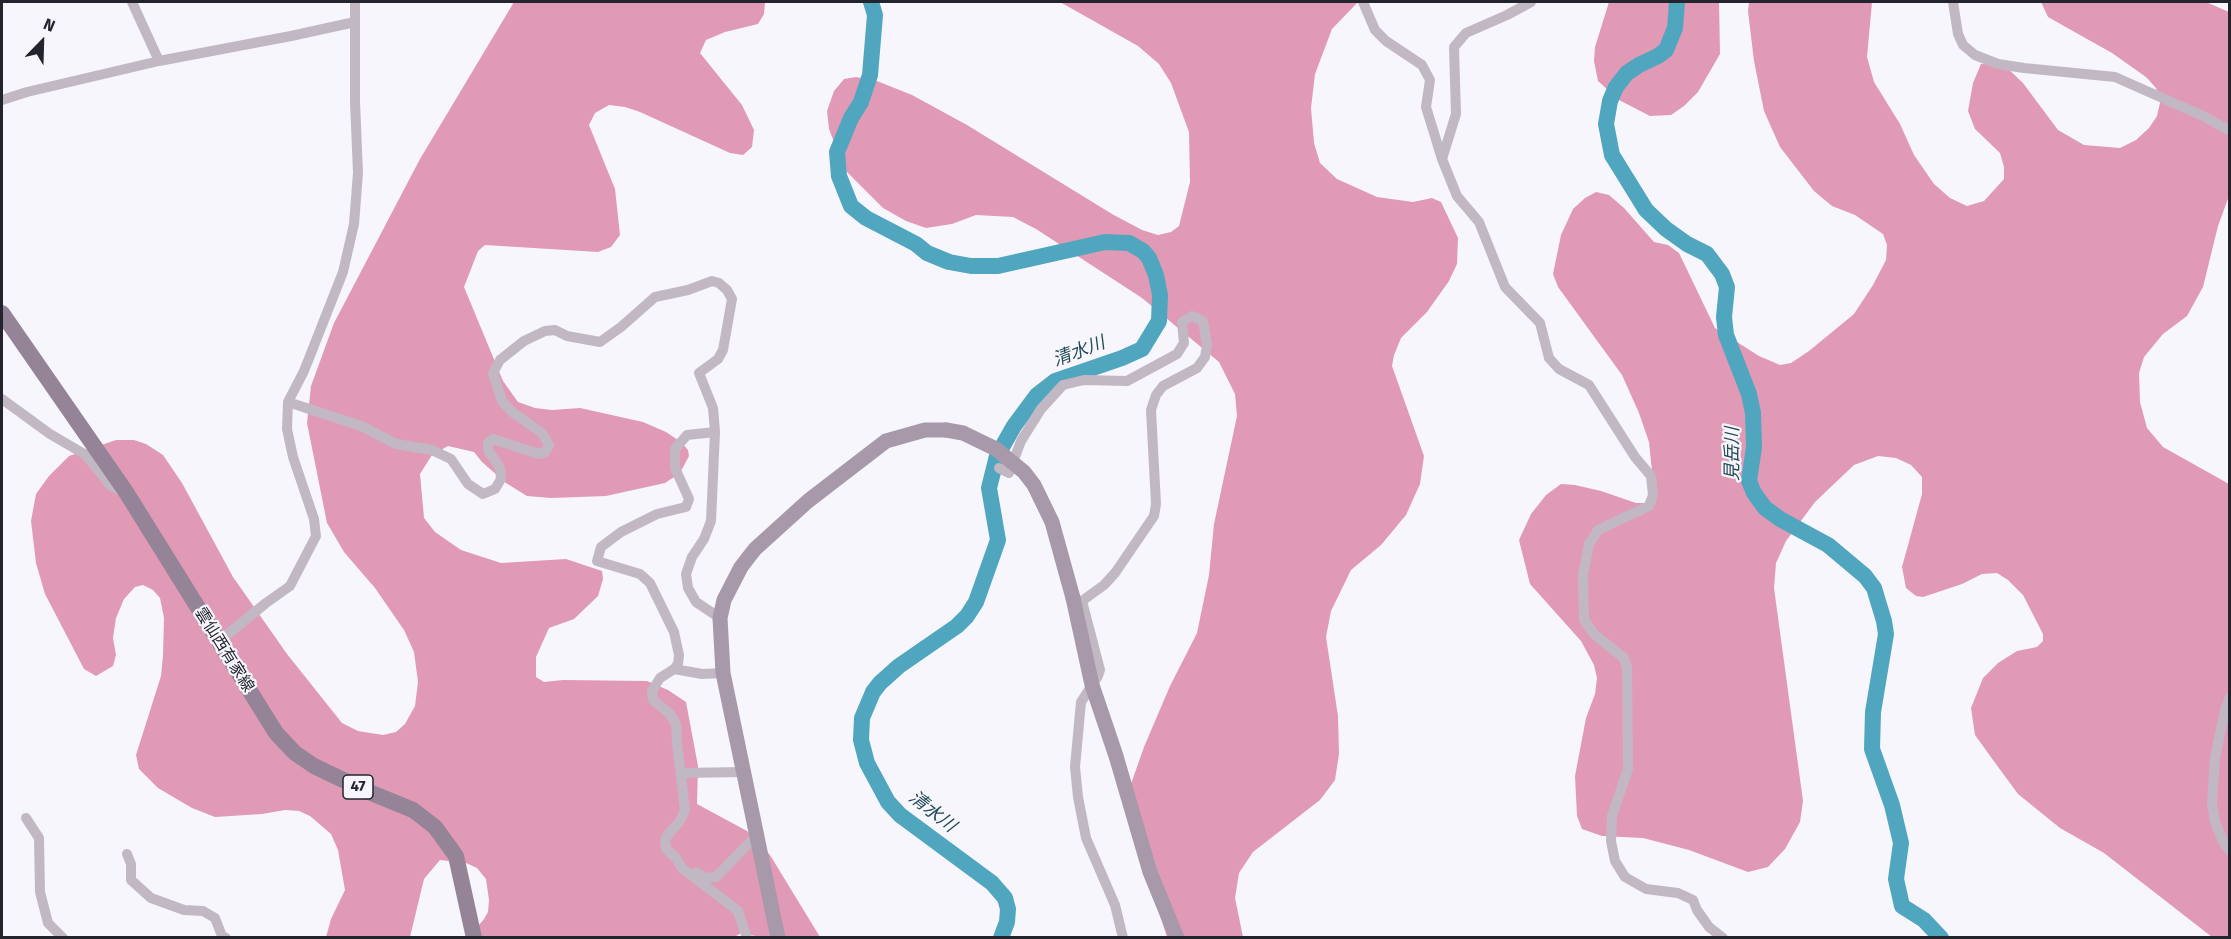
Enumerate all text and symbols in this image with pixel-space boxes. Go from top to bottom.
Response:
north arrow [12,12,72,72]
text: N [41,14,58,36]
water label: 清水川 [1050,332,1108,372]
water label: 見岳川 [1722,427,1744,481]
street label: 雲仙西有家線 [190,604,258,696]
road number: 47 [343,775,373,799]
water label: 清水川 [904,787,960,837]

